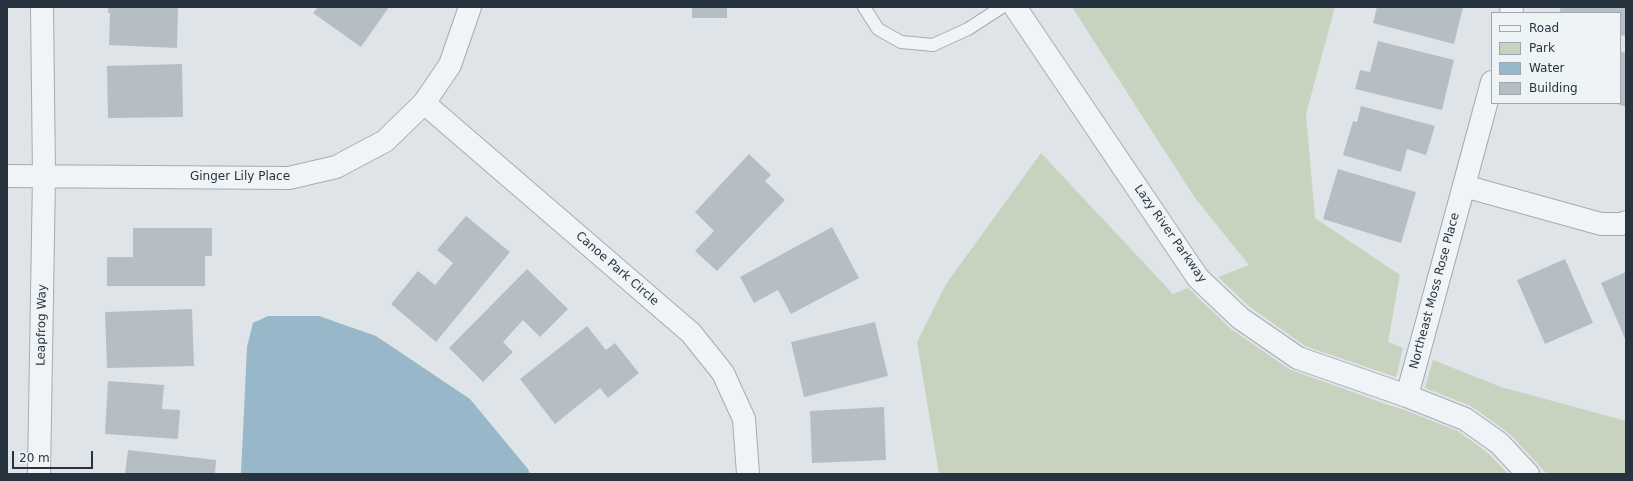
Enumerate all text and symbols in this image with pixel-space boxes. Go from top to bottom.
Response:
legend [1491,12,1621,104]
text: Road [1529,21,1559,35]
text: Park [1529,41,1555,55]
text: Water [1529,61,1564,75]
text: Building [1529,81,1578,95]
street label: Ginger Lily Place [190,170,290,184]
street label: Lazy River Parkway [1131,182,1209,286]
street label: Northeast Moss Rose Place [1407,211,1463,371]
street label: Canoe Park Circle [573,229,661,309]
street label: Leapfrog Way [34,284,50,366]
scale bar [14,443,95,469]
text: 20 m [19,451,50,465]

